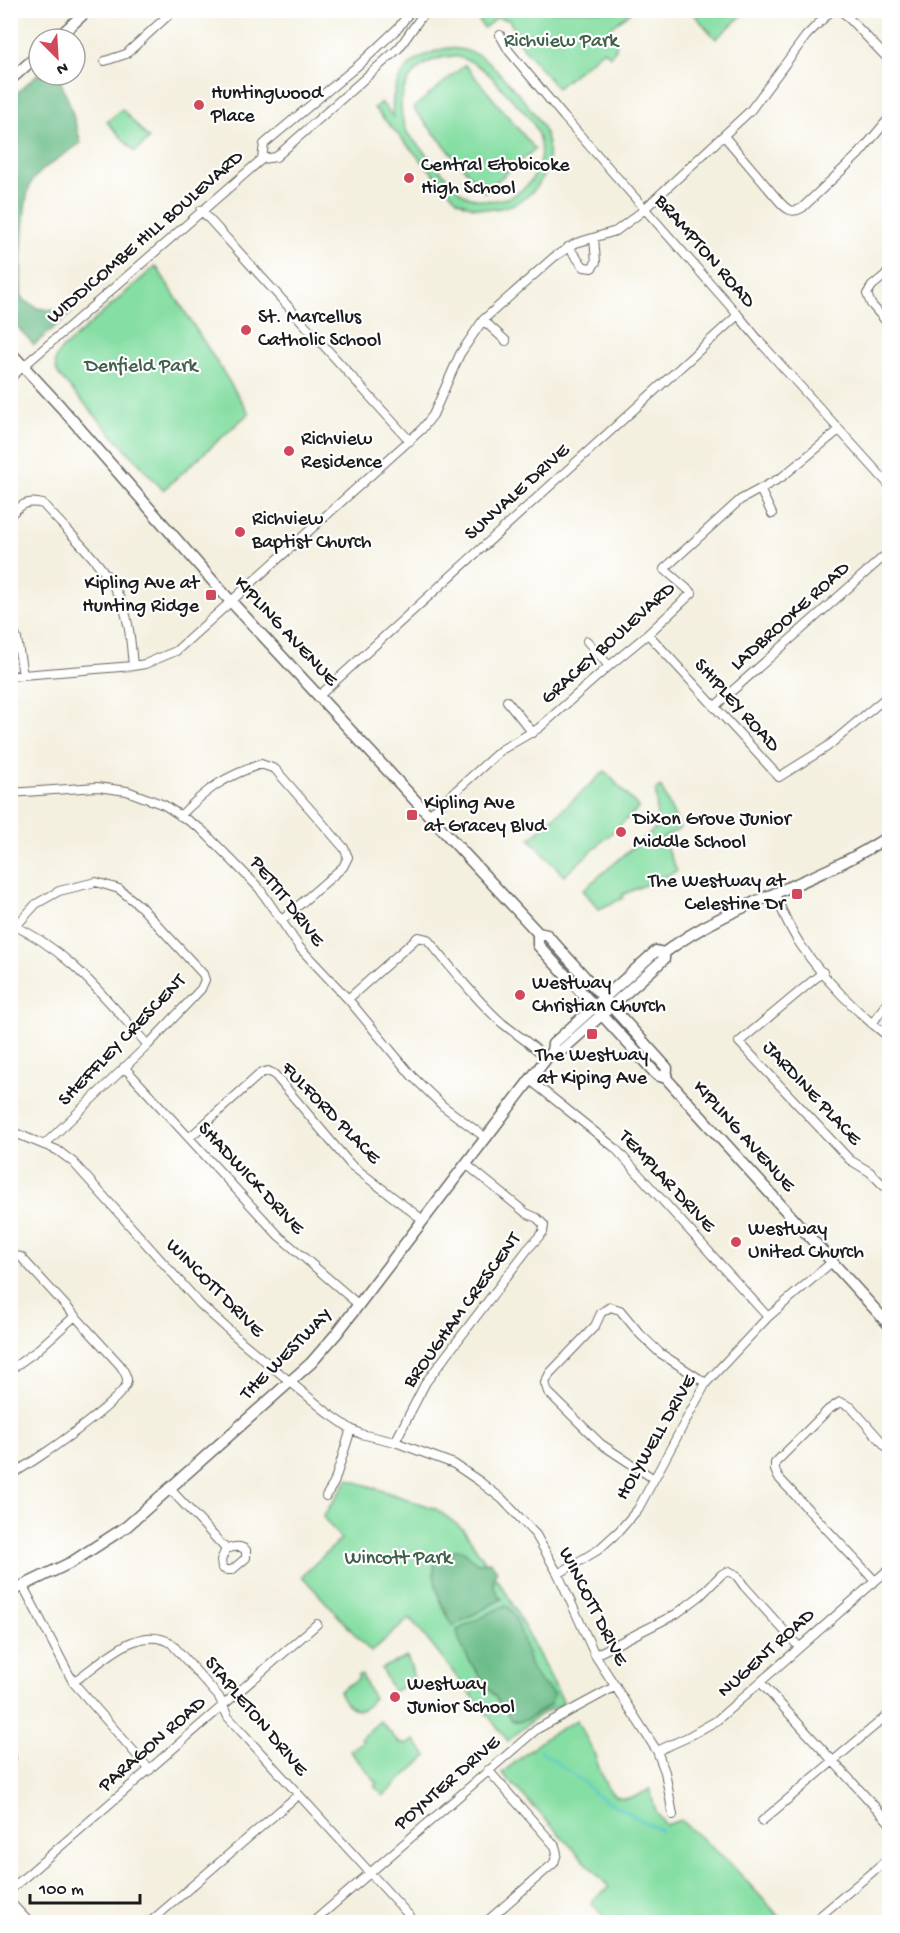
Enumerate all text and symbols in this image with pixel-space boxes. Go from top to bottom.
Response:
north arrow [27,27,87,87]
park label: Richview Park [504,31,620,54]
text: N [53,57,70,79]
place label: Huntingwood Place [210,83,325,129]
marker: Huntingwood Place [192,98,206,112]
street label: WIDDICOMBE HILL BOULEVARD [43,146,250,330]
place label: Central Etobicoke High School [421,155,570,201]
marker: Central Etobicoke High School [402,171,416,185]
street label: BRAMPTON ROAD [648,190,760,314]
place label: St. Marcellus Catholic School [258,307,382,353]
marker: St. Marcellus Catholic School [239,323,253,337]
park label: Denfield Park [83,356,199,379]
place label: Richview Residence [301,429,383,475]
street label: SUNVALE DRIVE [461,439,576,546]
marker: Richview Residence [282,444,296,458]
place label: Richview Baptist Church [251,509,372,555]
marker: Richview Baptist Church [233,525,247,539]
street label: LADBROOKE ROAD [727,557,856,677]
street label: KIPLING AVENUE [228,572,343,693]
place label: Kipling Ave at Hunting Ridge [82,573,201,619]
street label: GRACEY BOULEVARD [537,577,681,710]
marker: Kipling Ave at Hunting Ridge [204,588,218,602]
street label: SHIPLEY ROAD [688,655,785,758]
place label: Kipling Ave at Gracey Blvd [424,793,548,839]
marker: Kipling Ave at Gracey Blvd [405,808,419,822]
place label: Dixon Grove Junior Middle School [631,809,793,855]
marker: Dixon Grove Junior Middle School [614,825,628,839]
street label: PETTIT DRIVE [243,852,329,953]
place label: The Westway at Celestine Dr [647,871,787,917]
marker: The Westway at Celestine Dr [790,887,804,901]
street label: SHEFFLEY CRESCENT [54,969,193,1112]
place label: Westway Christian Church [532,973,666,1019]
marker: Westway Christian Church [513,988,527,1002]
marker: The Westway at Kiping Ave [585,1027,599,1041]
street label: JARDINE PLACE [757,1037,866,1152]
place label: The Westway at Kiping Ave [535,1045,649,1091]
street label: FULFORD PLACE [275,1057,386,1171]
street label: KIPLING AVENUE [687,1077,800,1199]
street label: SHADWICK DRIVE [192,1118,309,1241]
street label: TEMPLAR DRIVE [612,1125,720,1239]
place label: Westway United Church [748,1219,864,1265]
street label: BROUGHAM CRESCENT [398,1228,528,1394]
street label: WINCOTT DRIVE [160,1235,269,1344]
marker: Westway United Church [729,1235,743,1249]
street label: THE WESTWAY [235,1304,338,1407]
street label: HOLYWELL DRIVE [612,1370,703,1505]
street label: WINCOTT DRIVE [552,1544,632,1671]
park label: Wincott Park [344,1548,454,1571]
street label: NUGENT ROAD [714,1604,821,1704]
street label: STAPLETON DRIVE [198,1653,313,1783]
place label: Westway Junior School [407,1674,515,1720]
marker: Westway Junior School [388,1690,402,1704]
street label: PARAGON ROAD [94,1691,212,1799]
street label: POYNTER DRIVE [390,1731,507,1837]
scale bar [30,1867,140,1905]
text: 100 m [38,1880,84,1901]

